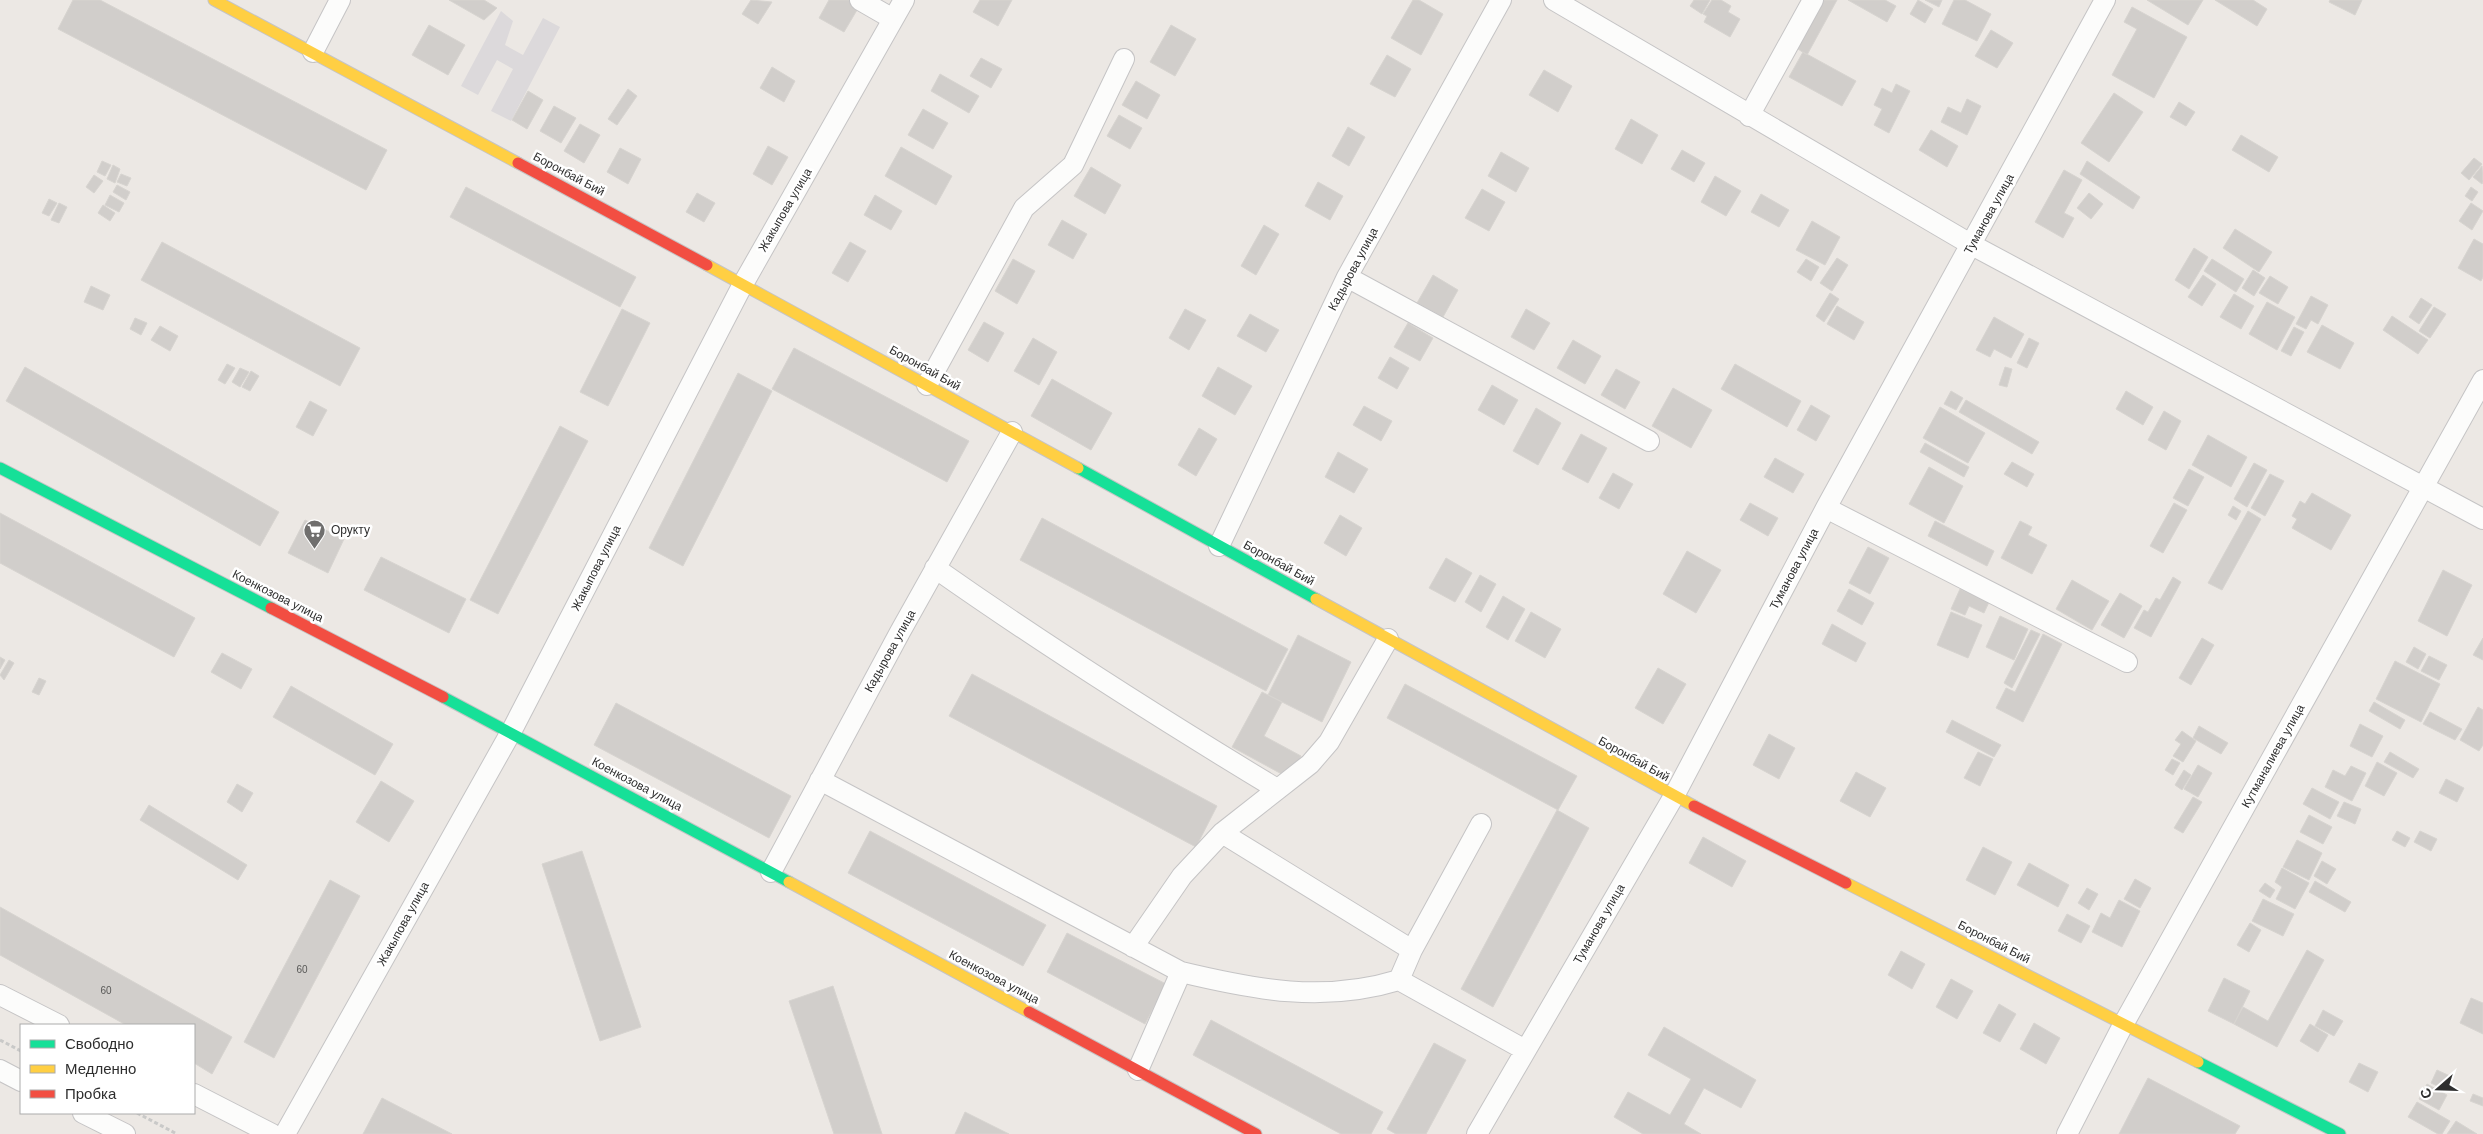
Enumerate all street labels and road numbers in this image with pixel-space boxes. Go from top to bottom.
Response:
street label: Боронбай Бий [531,149,607,199]
street label: Жакыпова улица [755,165,815,254]
street label: Туманова улица [1961,171,2017,257]
street label: Кадырова улица [1325,225,1381,313]
street label: Боронбай Бий [887,343,963,393]
street label: Жакыпова улица [568,523,624,613]
street label: Туманова улица [1767,526,1821,612]
street label: Боронбай Бий [1241,538,1317,588]
street label: Коенкозова улица [230,567,326,625]
street label: Кадырова улица [862,607,919,695]
street label: Кутманалиева улица [2239,701,2307,810]
street label: Боронбай Бий [1596,734,1672,784]
street label: Коенкозова улица [589,754,685,814]
street label: Жакыпова улица [374,879,432,969]
street label: Туманова улица [1570,881,1628,966]
street label: Боронбай Бий [1956,918,2032,966]
street label: Коенкозова улица [946,947,1042,1007]

